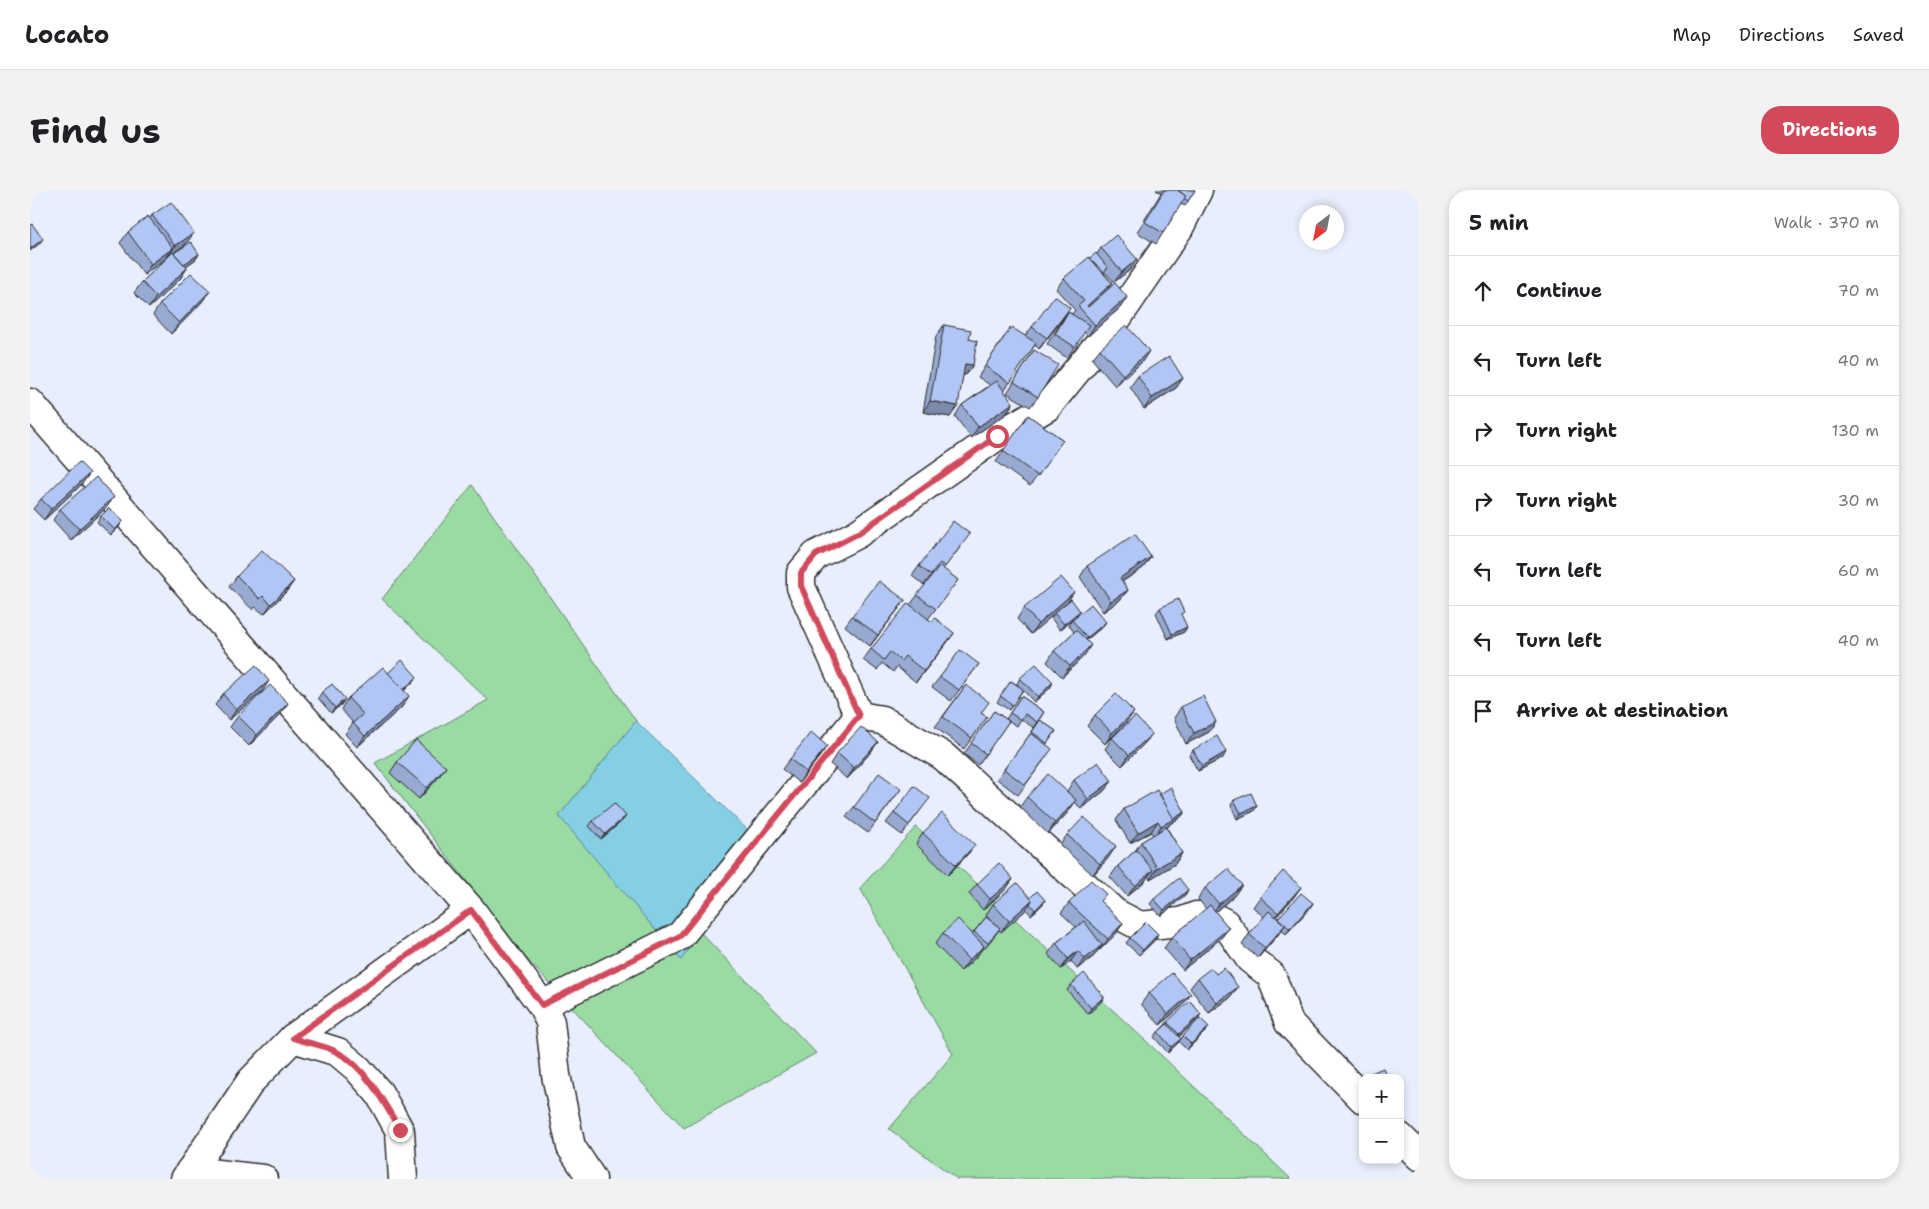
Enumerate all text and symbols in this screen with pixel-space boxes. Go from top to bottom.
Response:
text: Locato [25,19,109,51]
text: Map [1673,23,1711,47]
text: Directions [1739,23,1825,47]
text: Saved [1853,23,1904,47]
button: Directions [1761,106,1899,154]
text: Find us [30,107,161,154]
north arrow [1299,205,1344,250]
text: 5 min [1469,209,1529,237]
text: Walk · 370 m [1774,212,1879,233]
icon: ahead [1469,277,1497,305]
text: Continue [1516,278,1602,303]
text: 70 m [1838,280,1879,301]
icon: left [1469,347,1497,375]
text: Turn left [1516,348,1602,373]
text: 40 m [1837,350,1879,371]
icon: right [1469,417,1497,445]
text: Turn right [1516,418,1617,443]
text: 130 m [1832,420,1879,441]
route start [986,425,1009,448]
icon: right [1469,487,1497,515]
text: Turn right [1516,488,1617,513]
text: 30 m [1838,490,1879,511]
icon: left [1469,557,1497,585]
text: Turn left [1516,558,1602,583]
text: 60 m [1838,560,1879,581]
icon: left [1469,627,1497,655]
text: Turn left [1516,628,1602,653]
text: 40 m [1837,630,1879,651]
icon: arrive [1469,697,1497,725]
text: Arrive at destination [1516,698,1728,723]
map controls [1359,1074,1404,1164]
button: + [1359,1074,1404,1119]
route end [389,1119,412,1142]
button: − [1359,1119,1404,1164]

